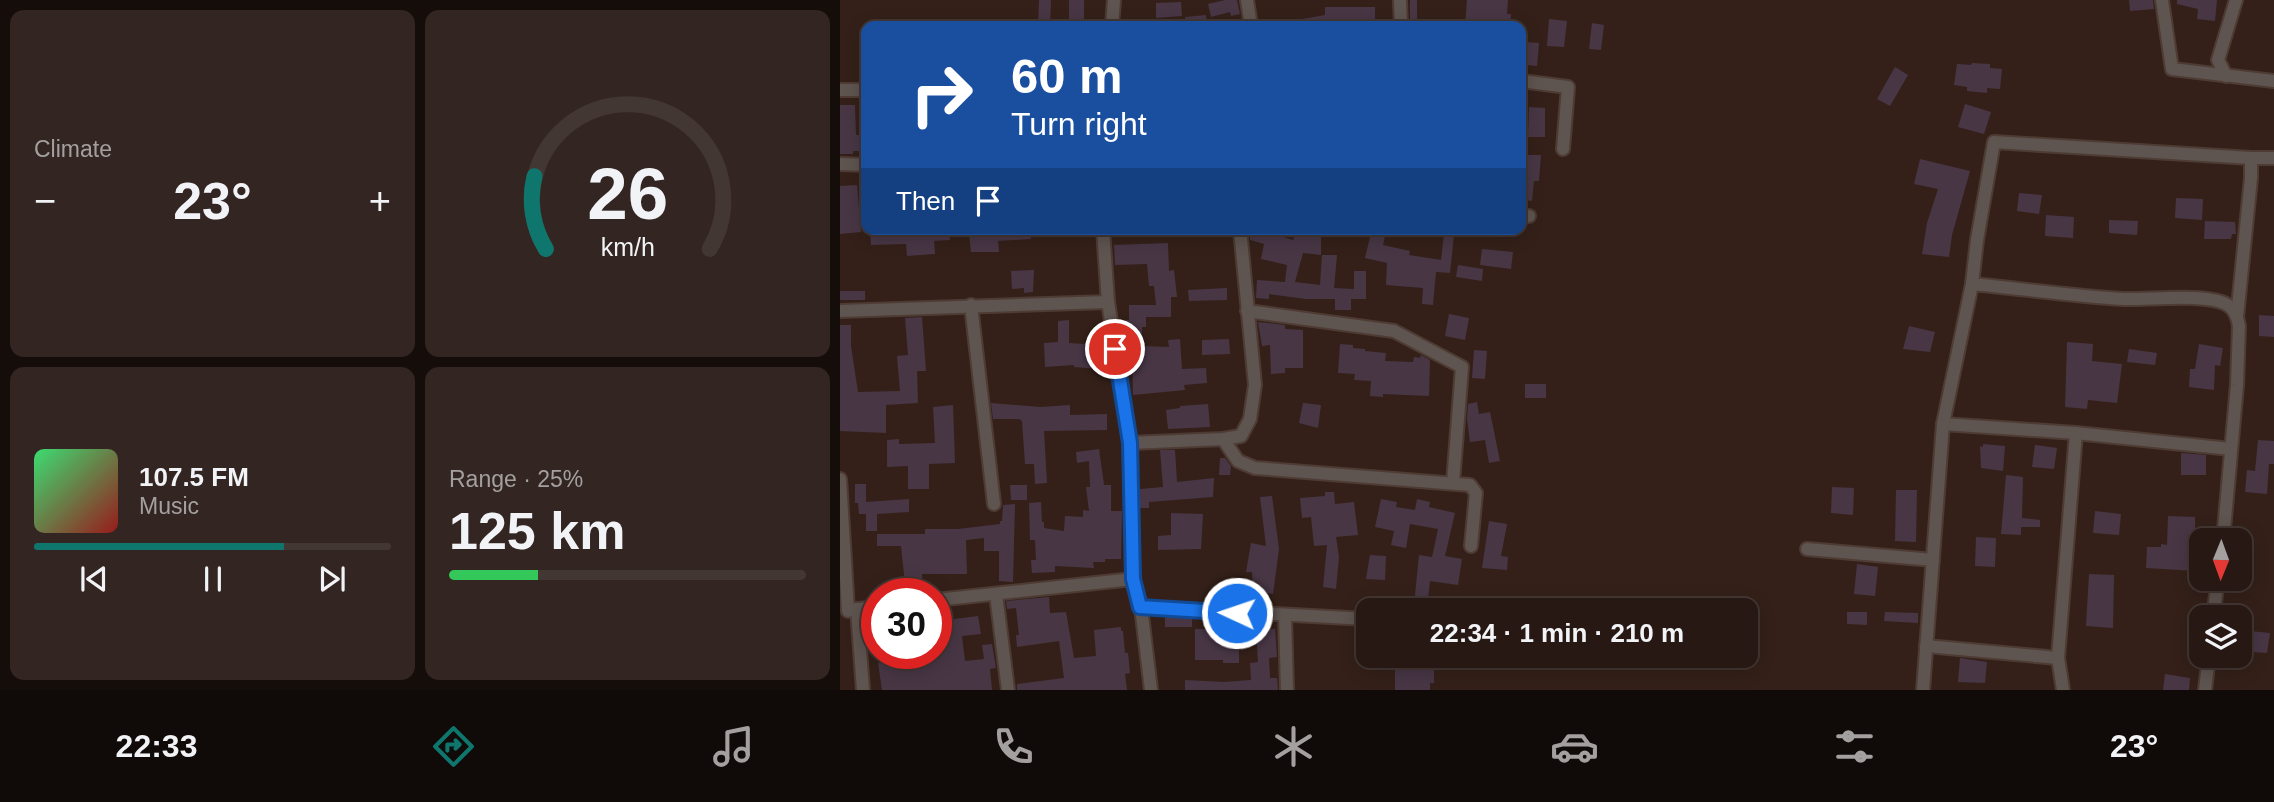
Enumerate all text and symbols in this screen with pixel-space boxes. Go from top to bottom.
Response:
icon: right [896,49,987,140]
text: 60 m [1011,49,1123,103]
text: Turn right [1011,106,1147,142]
text: Climate [34,136,112,162]
text: 26 [587,154,668,235]
text: 23° [173,172,252,230]
text: − [34,180,56,222]
text: + [369,180,391,222]
icon: arrive [969,182,1007,220]
text: Then [896,186,955,216]
text: km/h [600,233,655,261]
pin [1085,319,1145,379]
icon: arrive [1096,330,1134,368]
text: 107.5 FM [139,462,249,492]
text: Range · 25% [449,466,583,492]
text: Music [139,493,199,519]
text: 125 km [449,502,625,560]
north arrow [2189,528,2252,592]
map controls [2189,528,2252,668]
icon: previous [75,560,113,598]
icon: pause [194,560,232,598]
icon: next [313,560,351,598]
position arrow [1200,576,1274,650]
speed limit sign: 30 [861,578,952,669]
button: layers [2189,605,2252,668]
text: 22:34 · 1 min · 210 m [1430,618,1684,648]
icon: directions [429,722,478,771]
icon: music [709,722,758,771]
icon: phone [989,722,1038,771]
icon: climate [1269,722,1318,771]
icon: car [1550,722,1599,771]
icon: filters [1830,722,1879,771]
text: 22:33 [116,728,197,764]
text: 23° [2110,728,2158,764]

